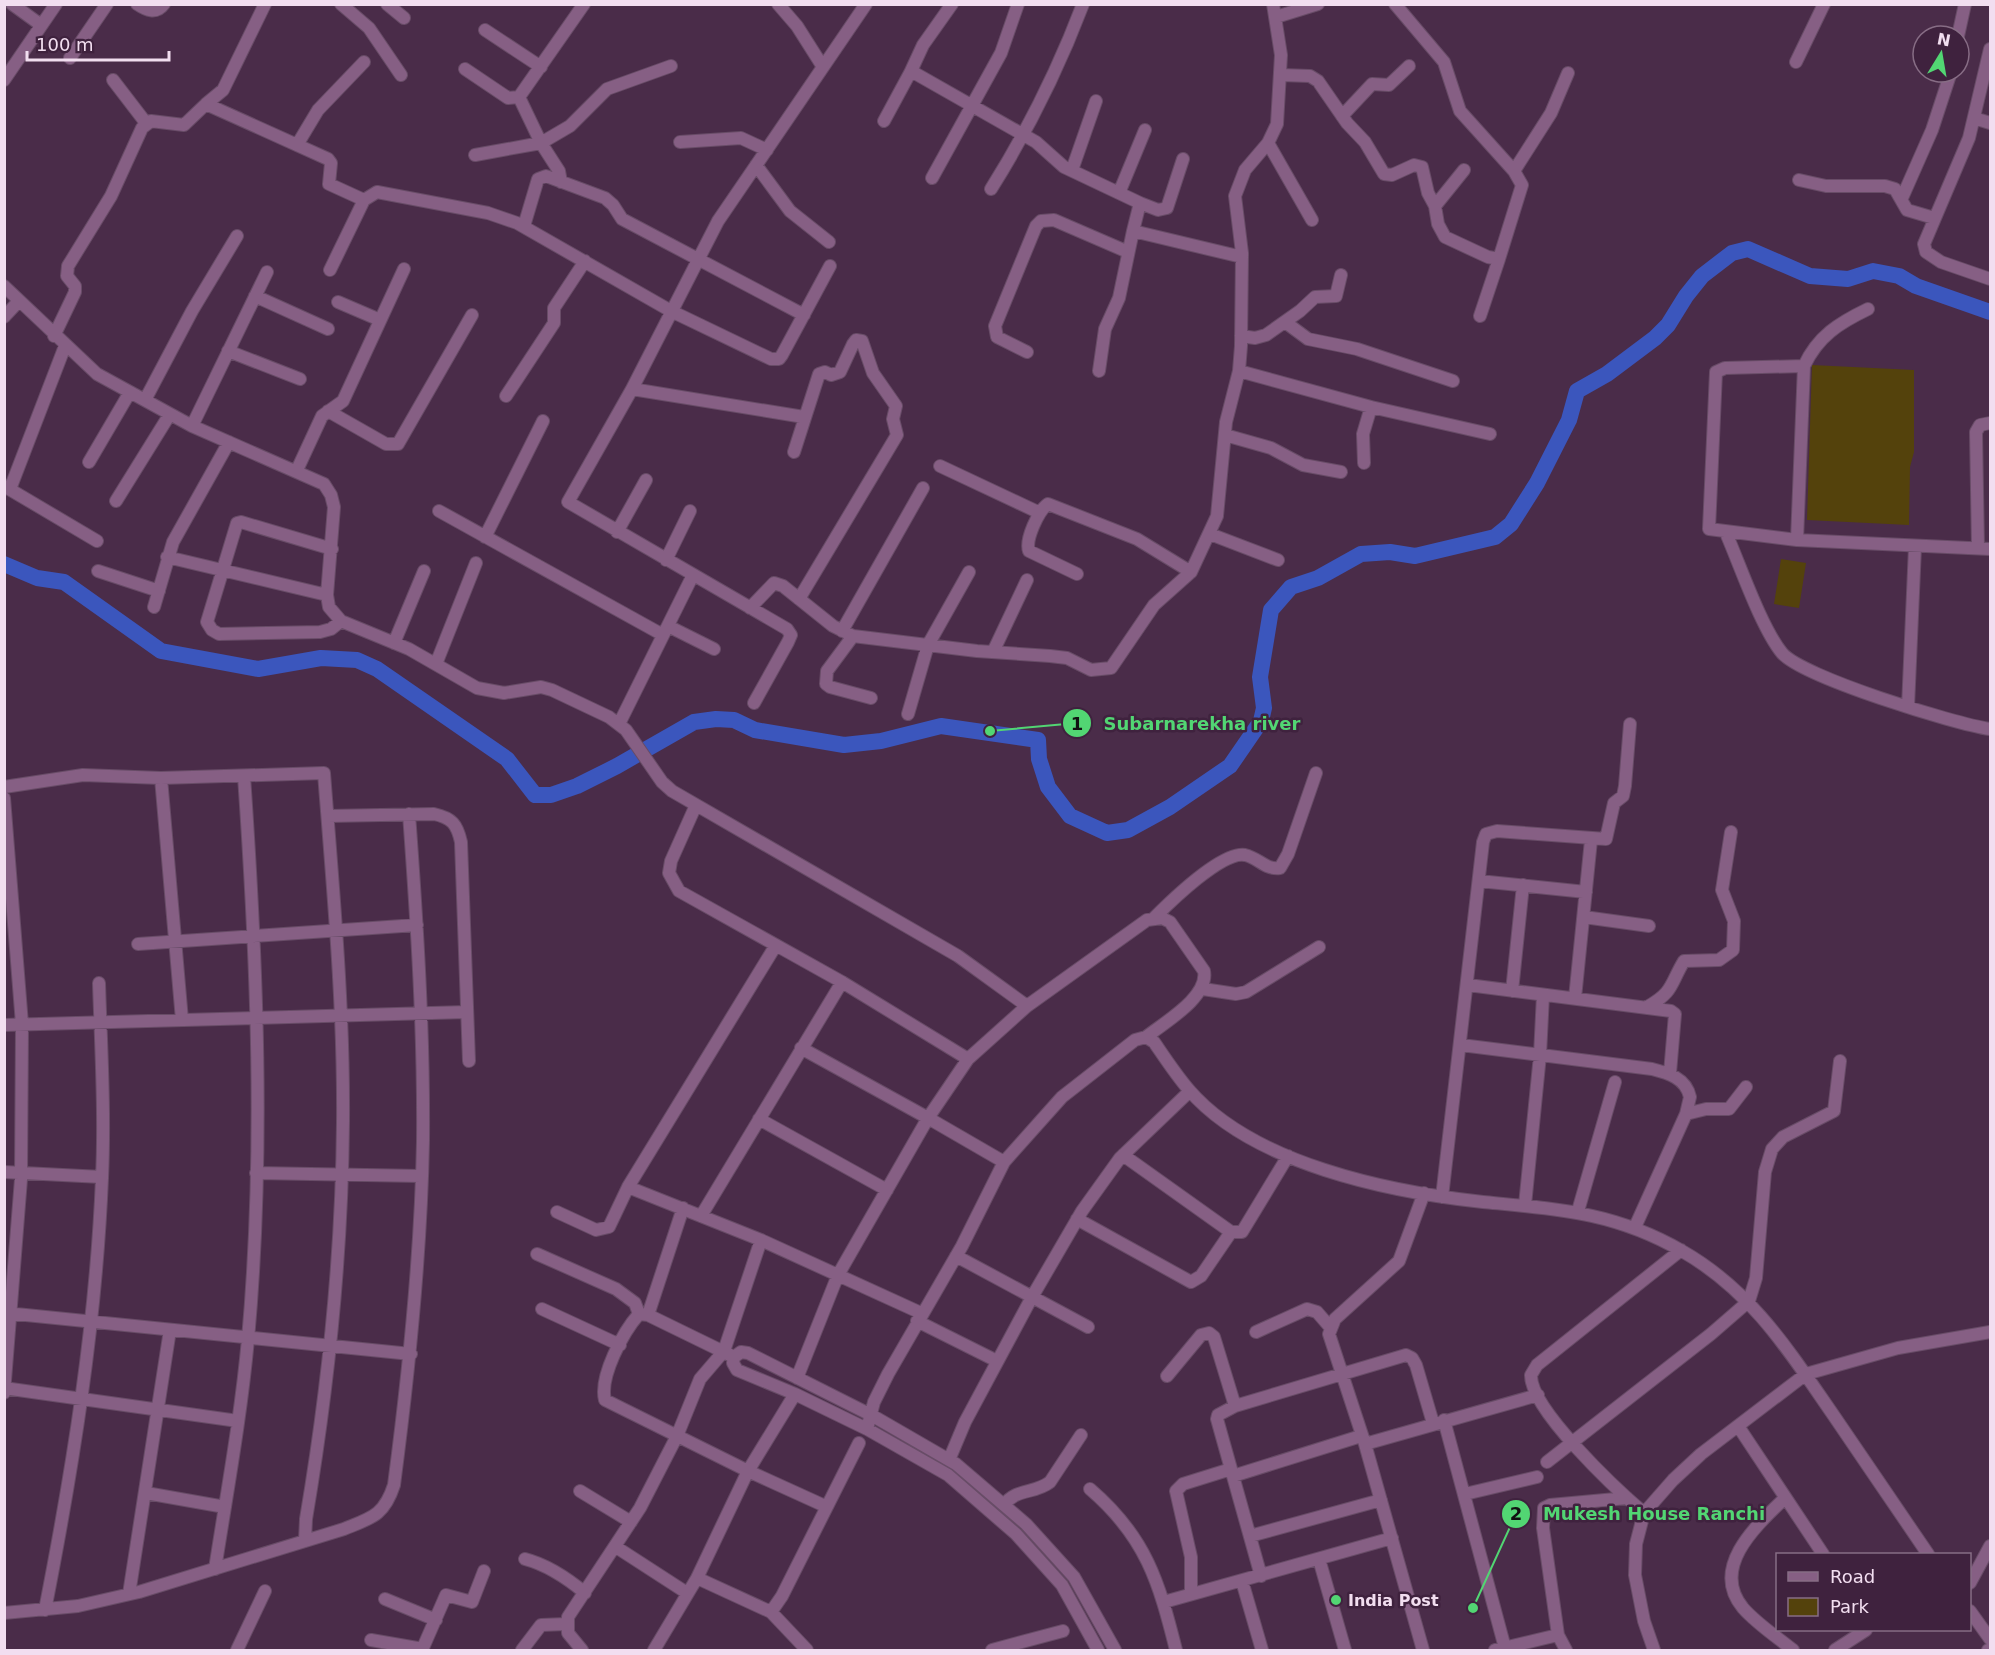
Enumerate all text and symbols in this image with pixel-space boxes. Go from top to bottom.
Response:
scale bar [27,24,170,62]
north arrow [1911,24,1971,84]
text: N [1935,29,1952,50]
text: 100 m [36,34,94,55]
callout: Subarnarekha river [1062,705,1313,741]
text: 1 [1071,713,1083,734]
text: Subarnarekha river [1104,713,1301,734]
callout: Mukesh House Ranchi [1501,1496,1778,1532]
text: 2 [1510,1503,1522,1524]
text: Mukesh House Ranchi [1543,1503,1765,1524]
legend [1776,1553,1971,1631]
text: Road [1830,1566,1875,1587]
place label: India Post [1348,1591,1439,1610]
marker: India Post [1329,1593,1343,1607]
text: Park [1830,1596,1869,1617]

